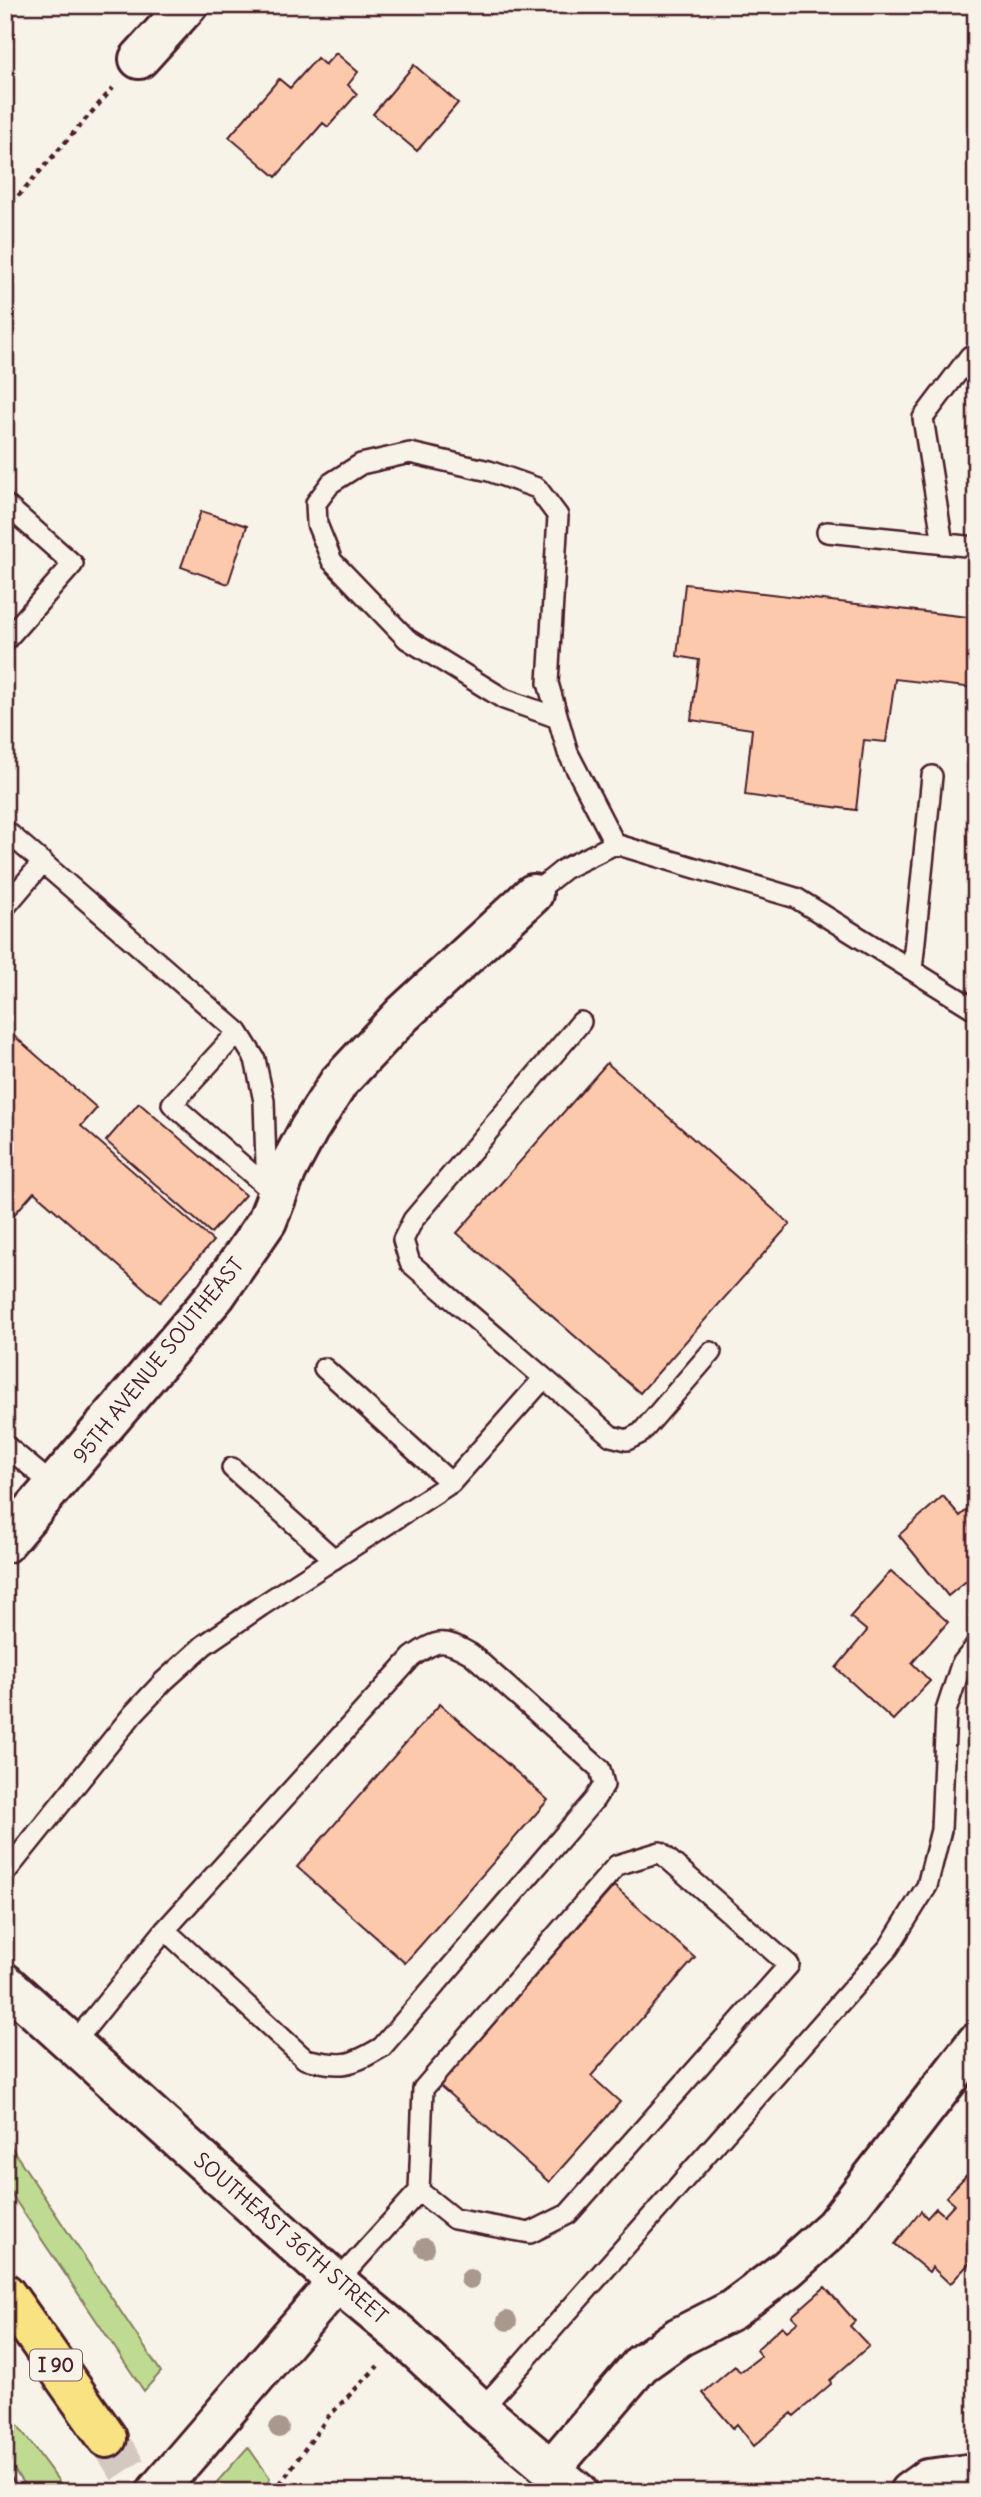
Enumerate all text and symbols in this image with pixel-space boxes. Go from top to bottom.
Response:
street label: 95TH AVENUE SOUTHEAST [67,1252,249,1468]
street label: SOUTHEAST 36TH STREET [188,2146,394,2330]
road number: I 90 [30,2350,82,2380]

